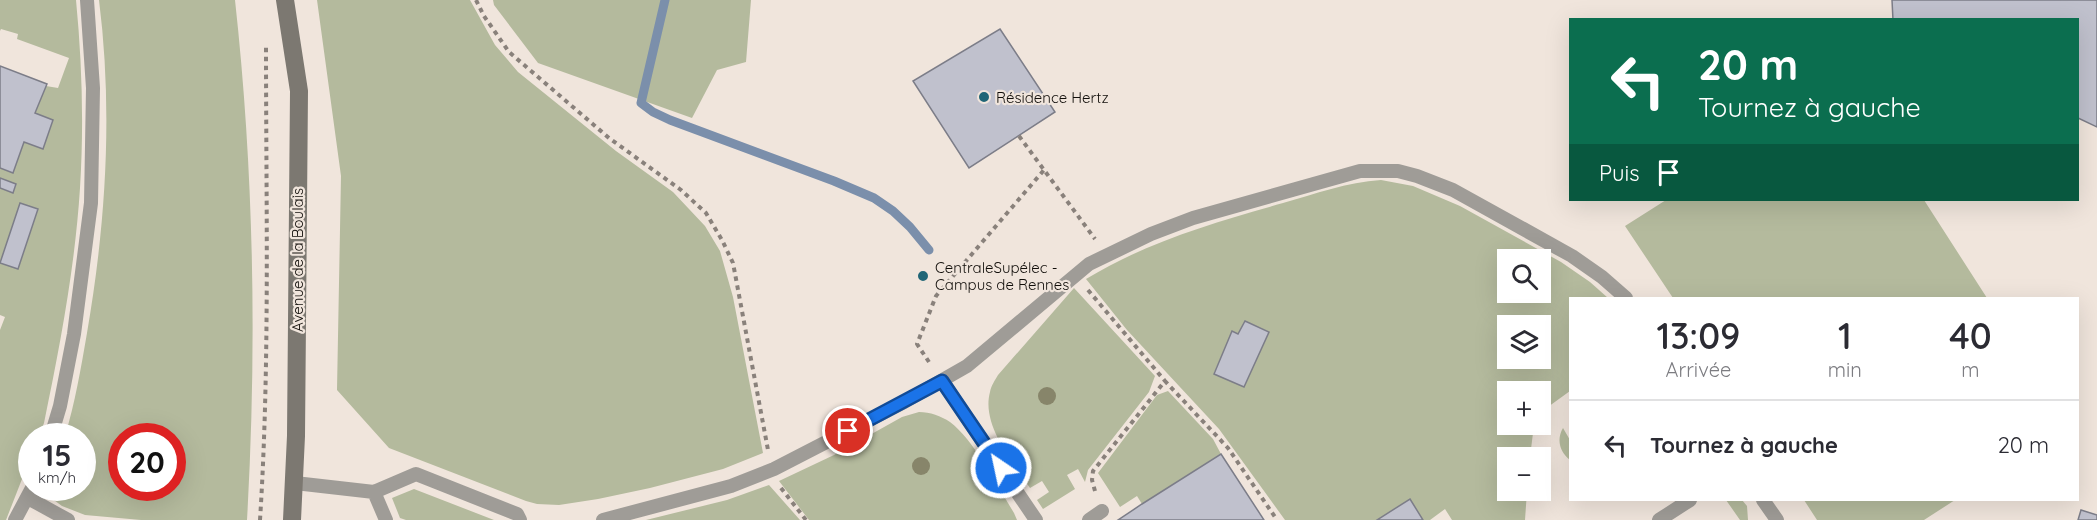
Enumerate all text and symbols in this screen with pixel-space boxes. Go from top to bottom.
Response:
text: 20 m [1698,38,1798,91]
icon: left [1599,42,1677,120]
place label: Résidence Hertz [996,88,1109,107]
marker: Résidence Hertz [977,90,991,104]
text: Tournez à gauche [1698,90,1921,124]
icon: arrive [1652,156,1685,189]
text: Puis [1599,159,1640,187]
street label: Avenue de la Boulais [288,188,307,332]
map controls [1497,249,1551,501]
button: search [1497,249,1551,303]
place label: CentraleSupélec - Campus de Rennes [935,258,1069,294]
marker: CentraleSupélec - Campus de Rennes [916,269,930,283]
text: 13:09 [1656,313,1740,358]
text: 1 [1838,313,1852,358]
text: 40 [1949,313,1992,358]
button: layers [1497,315,1551,369]
text: Arrivée [1666,357,1731,382]
text: min [1828,357,1862,382]
text: m [1961,357,1980,382]
button: + [1497,381,1551,435]
pin [822,405,873,456]
icon: arrive [831,414,864,447]
speed limit sign: 20 [108,423,186,501]
icon: left [1599,429,1632,462]
text: Tournez à gauche [1650,431,1838,459]
text: 20 m [1998,431,2049,459]
text: 15 [43,436,71,474]
position arrow [969,436,1033,500]
button: − [1497,447,1551,501]
text: km/h [38,468,76,487]

